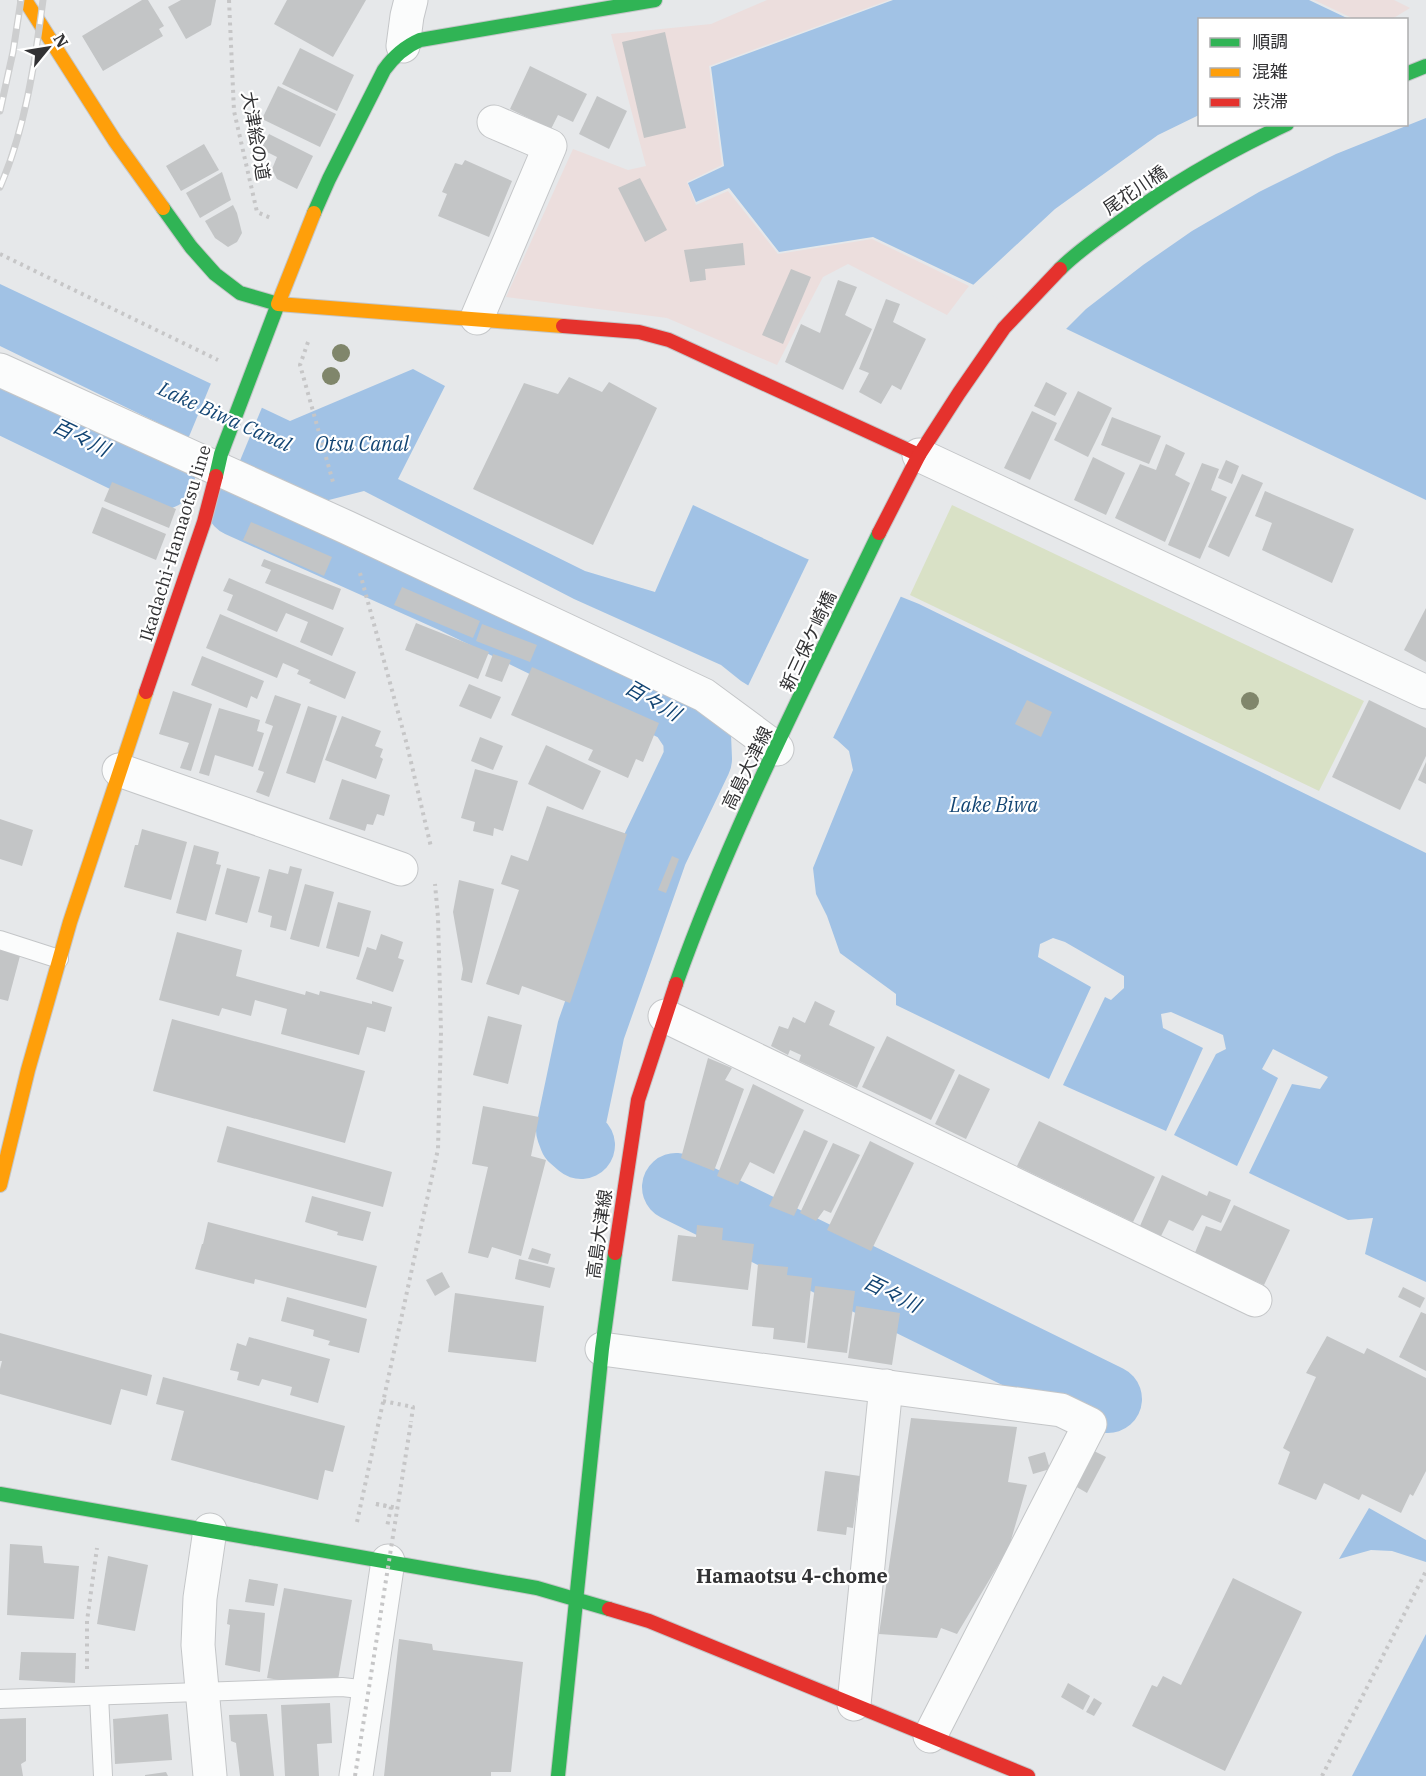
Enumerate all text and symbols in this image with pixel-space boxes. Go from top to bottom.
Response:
north arrow [18,18,78,78]
legend [1198,18,1408,126]
text: N [49,30,73,51]
text: 順調 [1252,30,1288,53]
text: 混雑 [1252,60,1288,83]
street label: 大津絵の道 [237,90,275,182]
text: 渋滞 [1252,90,1288,113]
street label: 尾花川橋 [1099,160,1171,220]
water label: Lake Biwa Canal [153,374,296,458]
water label: 百々川 [48,412,116,463]
water label: Otsu Canal [315,430,409,457]
street label: Ikadachi-Hamaotsu line [134,442,216,644]
street label: 新三保ケ崎橋 [775,587,841,695]
water label: 百々川 [620,673,687,728]
street label: 高島大津線 [717,723,777,813]
water label: Lake Biwa [949,791,1038,818]
street label: 高島大津線 [581,1188,617,1280]
water label: 百々川 [859,1268,927,1319]
district label: Hamaotsu 4-chome [696,1562,888,1589]

